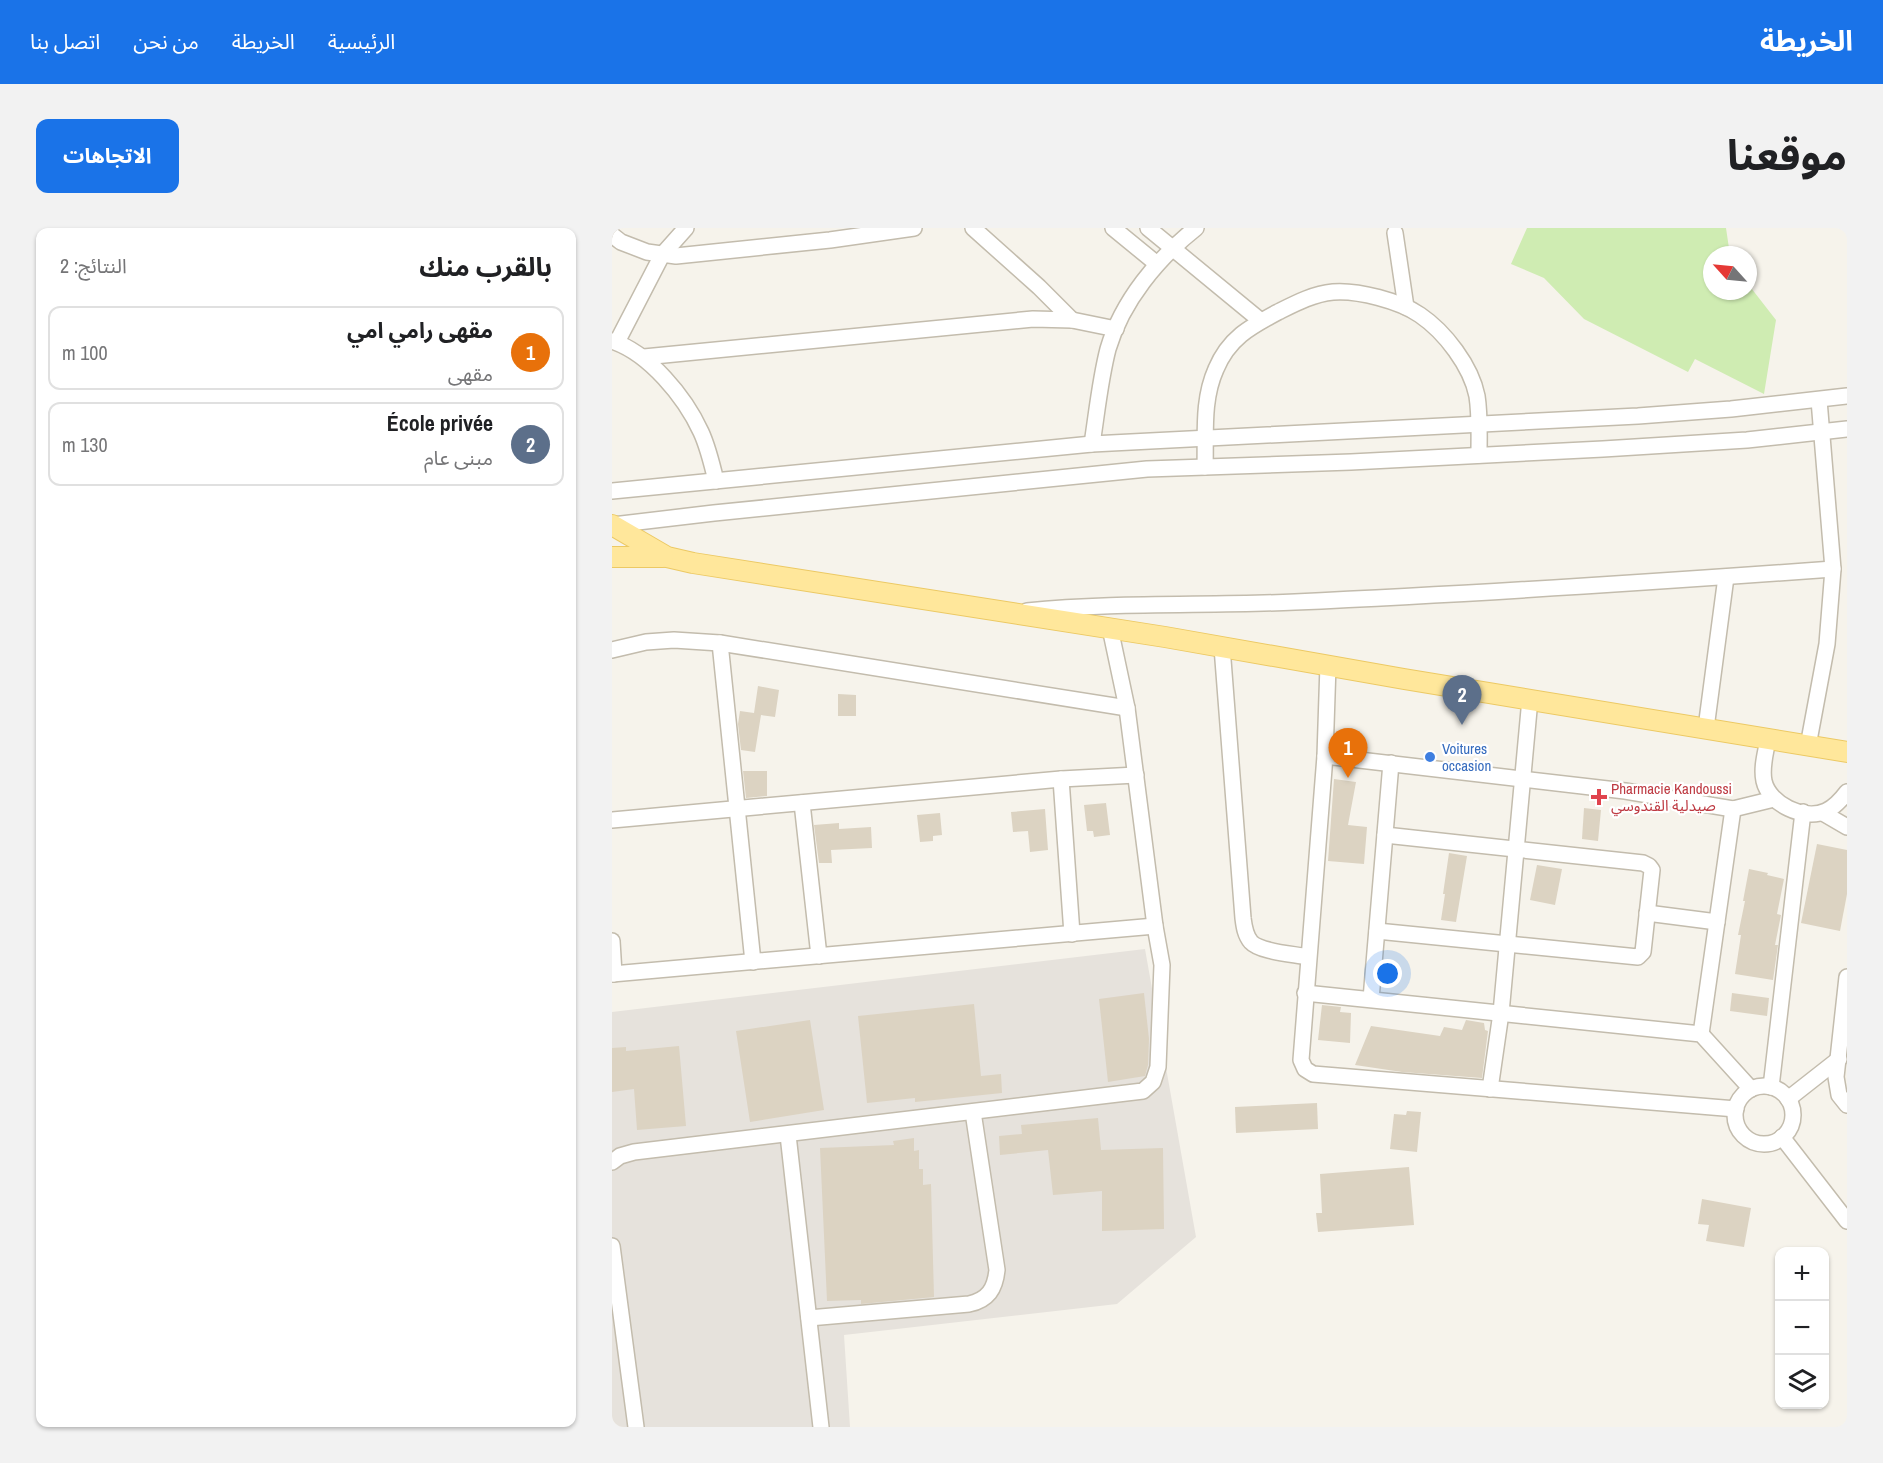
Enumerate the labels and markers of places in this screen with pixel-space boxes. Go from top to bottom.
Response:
pin: 2 [1442,676,1482,725]
pin: 1 [1328,728,1368,778]
place label: Voitures occasion [1442,738,1491,776]
marker: Voitures occasion [1423,750,1437,764]
place label: Pharmacie Kandoussi صيدلية القندوسي [1611,778,1732,817]
marker: Pharmacie Kandoussi صيدلية القندوسي [1592,790,1606,804]

